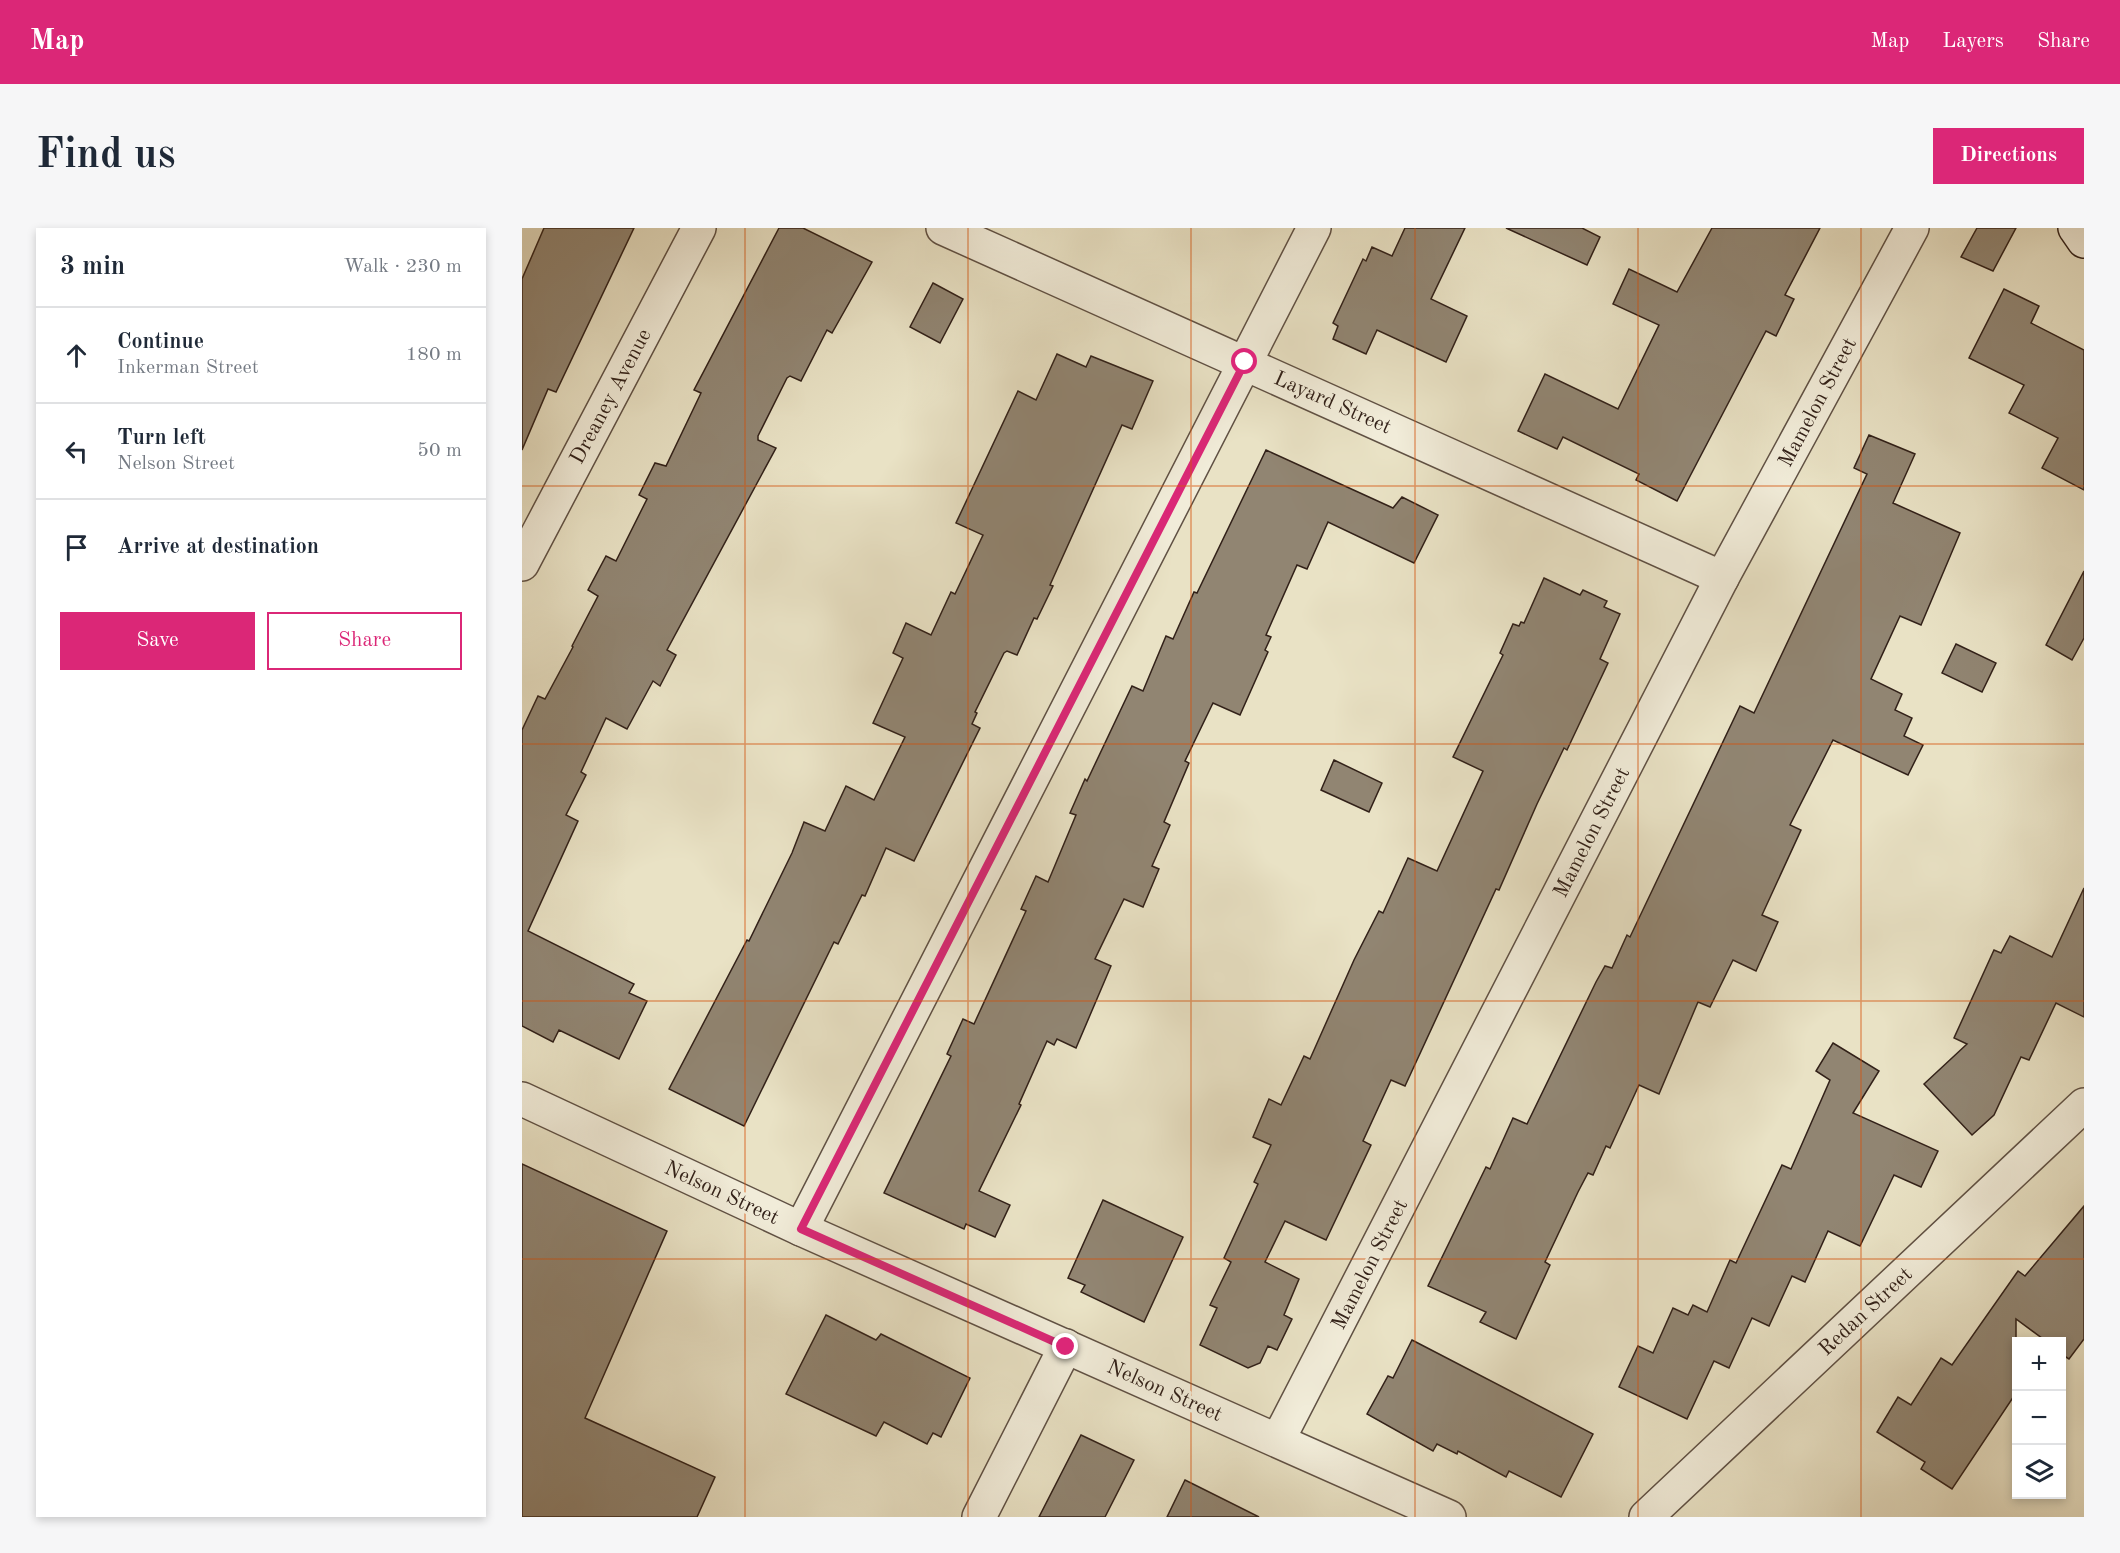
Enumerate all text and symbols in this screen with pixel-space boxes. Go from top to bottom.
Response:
text: Map [30,28,84,56]
text: Map [1870,31,1909,52]
text: Layers [1942,31,2004,52]
text: Share [2037,31,2090,52]
button: Directions [1933,128,2084,184]
text: Find us [36,135,175,177]
text: 3 min [60,254,125,280]
text: Walk · 230 m [343,257,462,277]
street label: Dreaney Avenue [567,326,656,468]
text: Continue [117,331,204,353]
street label: Mamelon Street [1775,335,1861,471]
icon: ahead [60,339,93,372]
text: 180 m [406,345,462,365]
route start [1231,348,1257,374]
text: Inkerman Street [117,358,259,378]
street label: Layard Street [1271,368,1394,439]
text: Turn left [117,427,206,449]
icon: left [60,435,93,468]
text: 50 m [417,441,462,461]
text: Nelson Street [117,454,235,474]
icon: arrive [60,531,93,564]
text: Arrive at destination [117,536,319,558]
button: Save [60,612,255,670]
button: Share [267,612,462,670]
street label: Mamelon Street [1550,764,1634,901]
street label: Nelson Street [661,1158,782,1229]
street label: Mamelon Street [1328,1196,1412,1333]
street label: Redan Street [1815,1264,1917,1360]
route end [1052,1333,1078,1359]
map controls [2012,1337,2066,1499]
button: + [2012,1337,2066,1391]
street label: Nelson Street [1104,1357,1225,1426]
button: − [2012,1391,2066,1445]
button: layers [2012,1445,2066,1499]

